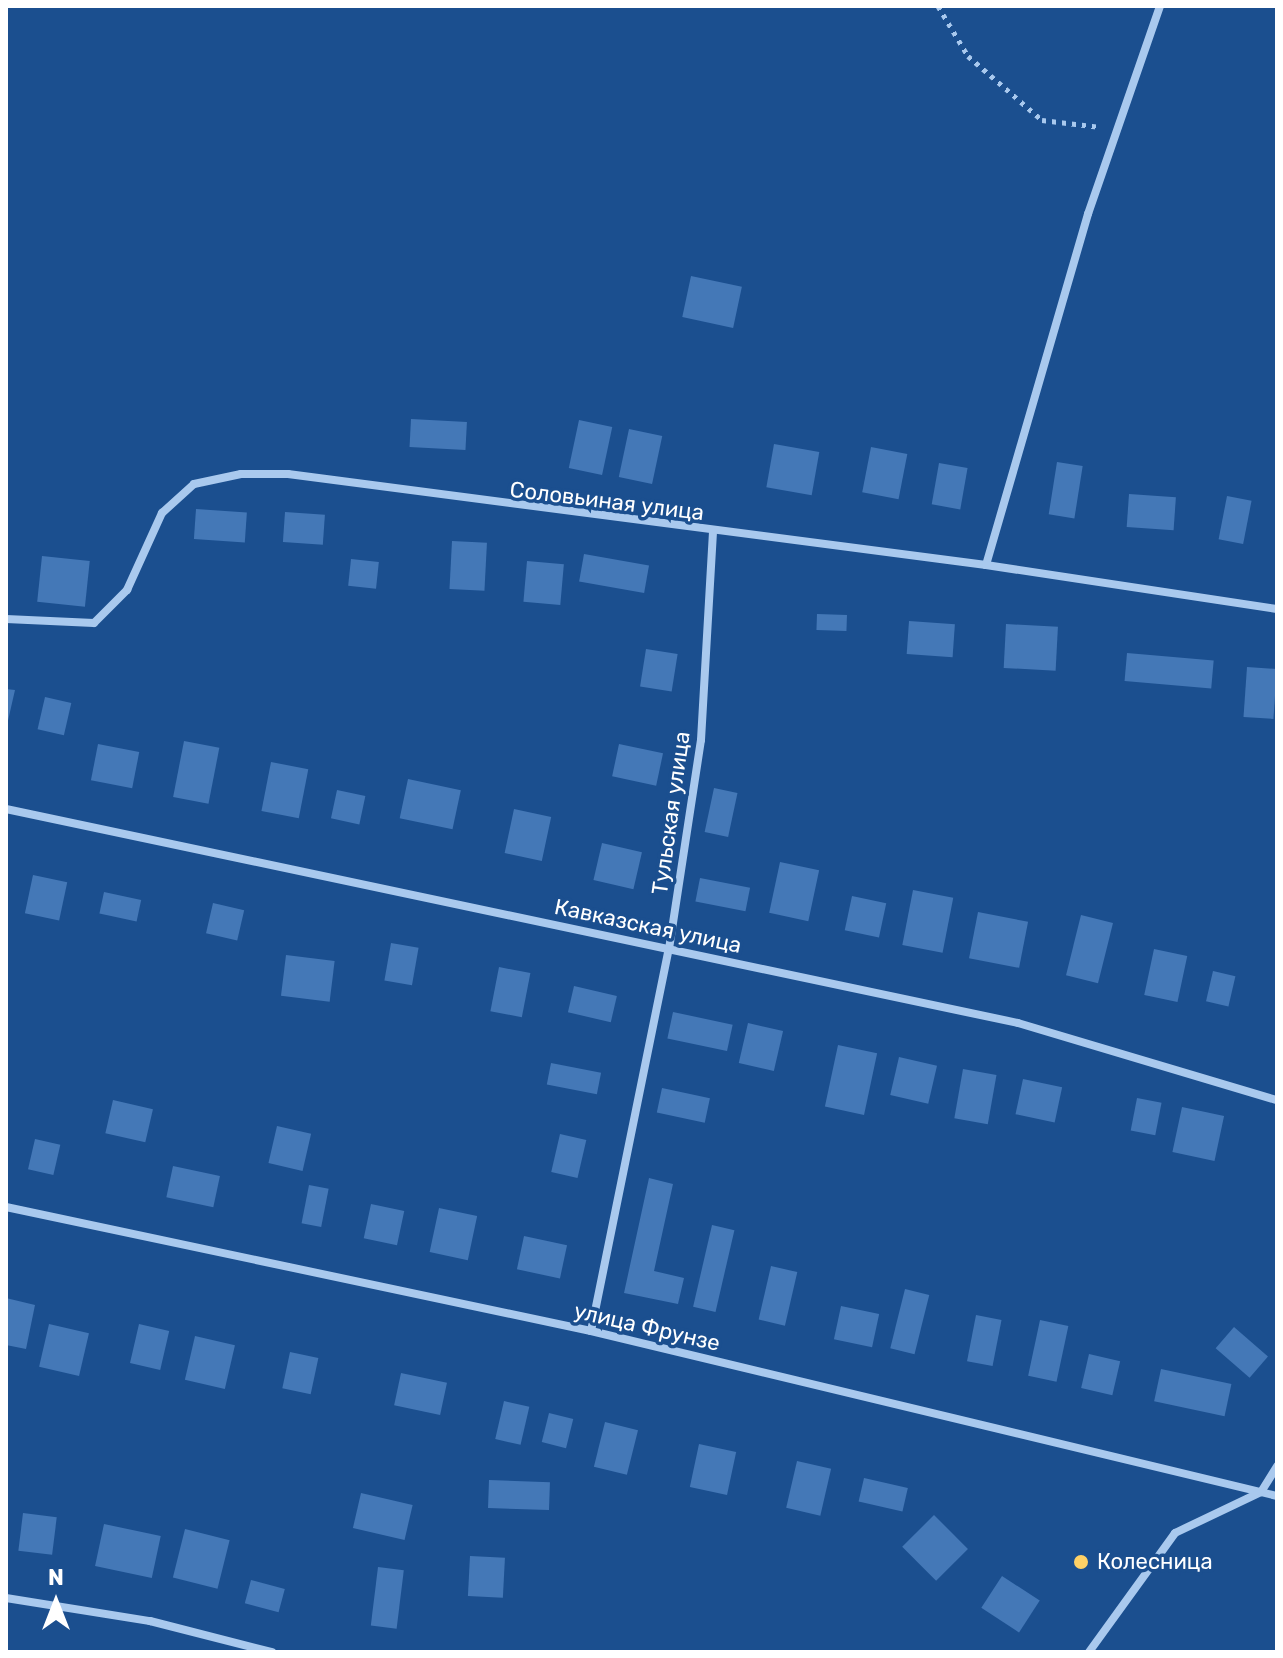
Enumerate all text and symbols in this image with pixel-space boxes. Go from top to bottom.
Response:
street label: Соловьиная улица [508,476,706,526]
street label: Тульская улица [646,730,696,896]
street label: Кавказская улица [552,893,744,959]
street label: улица Фрунзе [571,1297,723,1357]
place label: Колесница [1097,1549,1213,1575]
marker: Колесница [1072,1553,1090,1571]
north arrow [16,1562,96,1642]
text: N [48,1564,64,1591]

